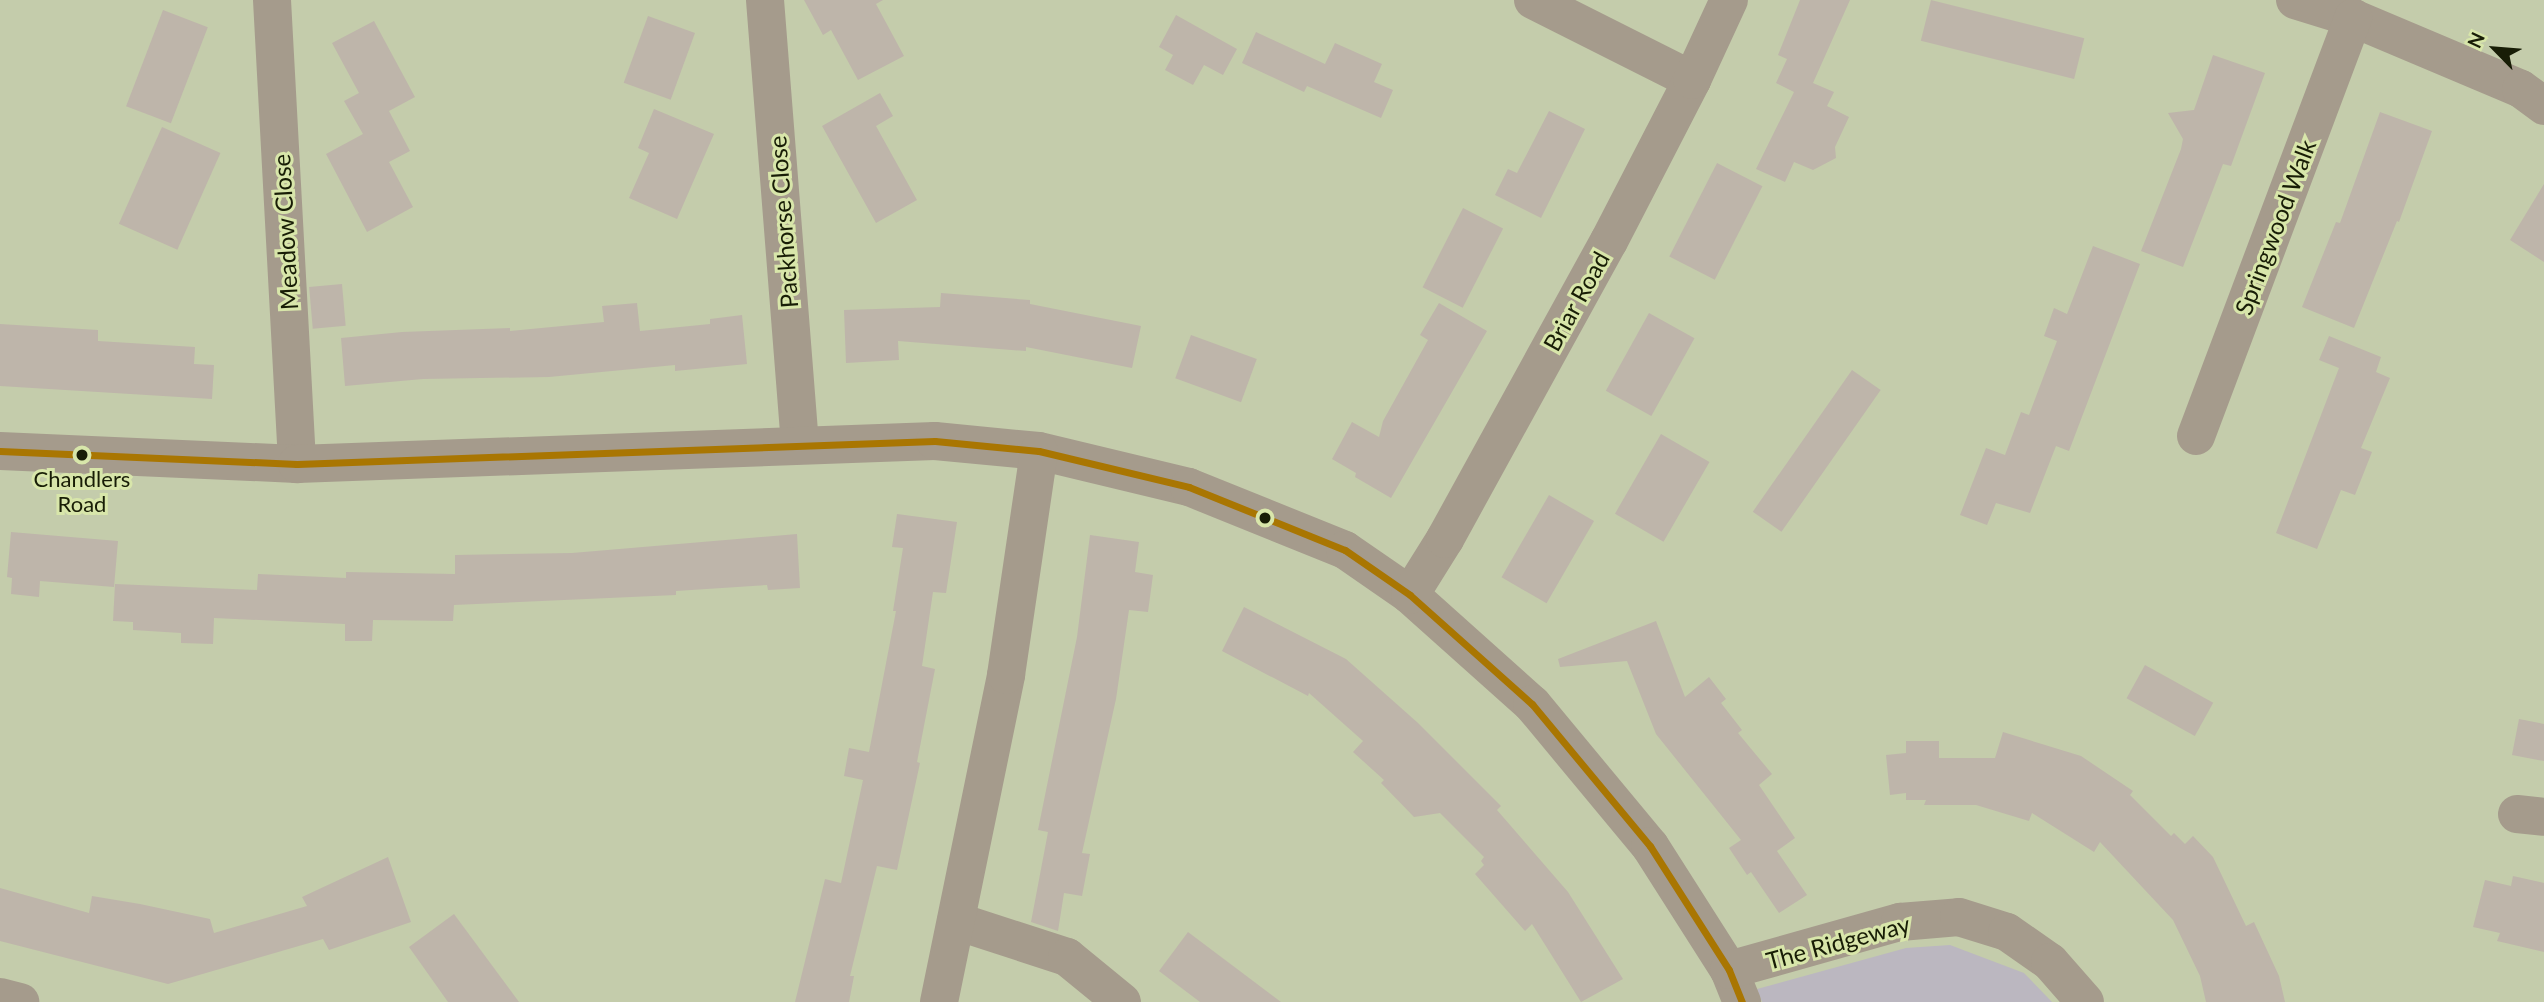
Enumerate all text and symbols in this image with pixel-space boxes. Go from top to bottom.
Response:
north arrow [2460,14,2530,84]
text: N [2462,28,2489,51]
street label: Packhorse Close [763,135,803,309]
street label: Springwood Walk [2228,135,2322,319]
street label: Meadow Close [267,153,303,311]
street label: Briar Road [1537,246,1615,356]
marker: Chandlers Road [75,448,89,462]
place label: Chandlers Road [34,465,130,516]
unlabelled marker [1258,511,1272,525]
street label: The Ridgeway [1763,909,1913,975]

